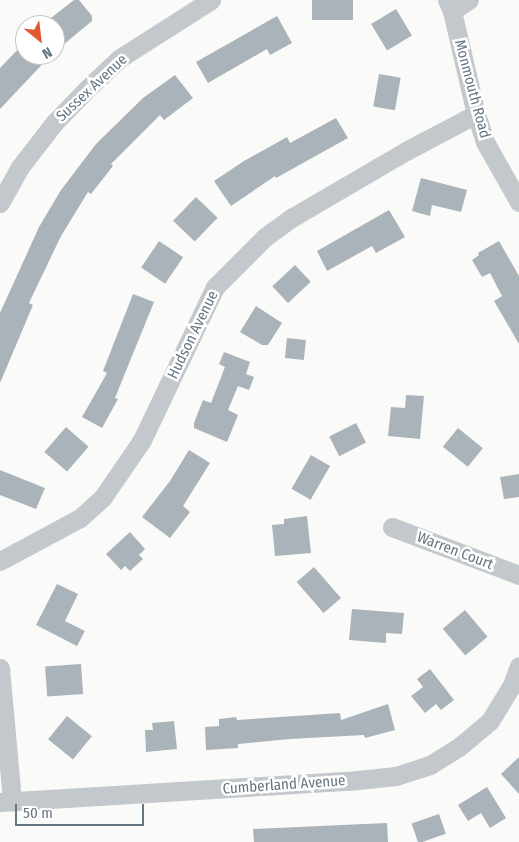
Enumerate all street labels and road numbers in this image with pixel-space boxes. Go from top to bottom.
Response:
street label: Monmouth Road [450,38,494,140]
street label: Sussex Avenue [53,51,131,125]
street label: Hudson Avenue [164,288,222,382]
street label: Warren Court [414,528,496,574]
street label: Cumberland Avenue [222,772,346,798]

